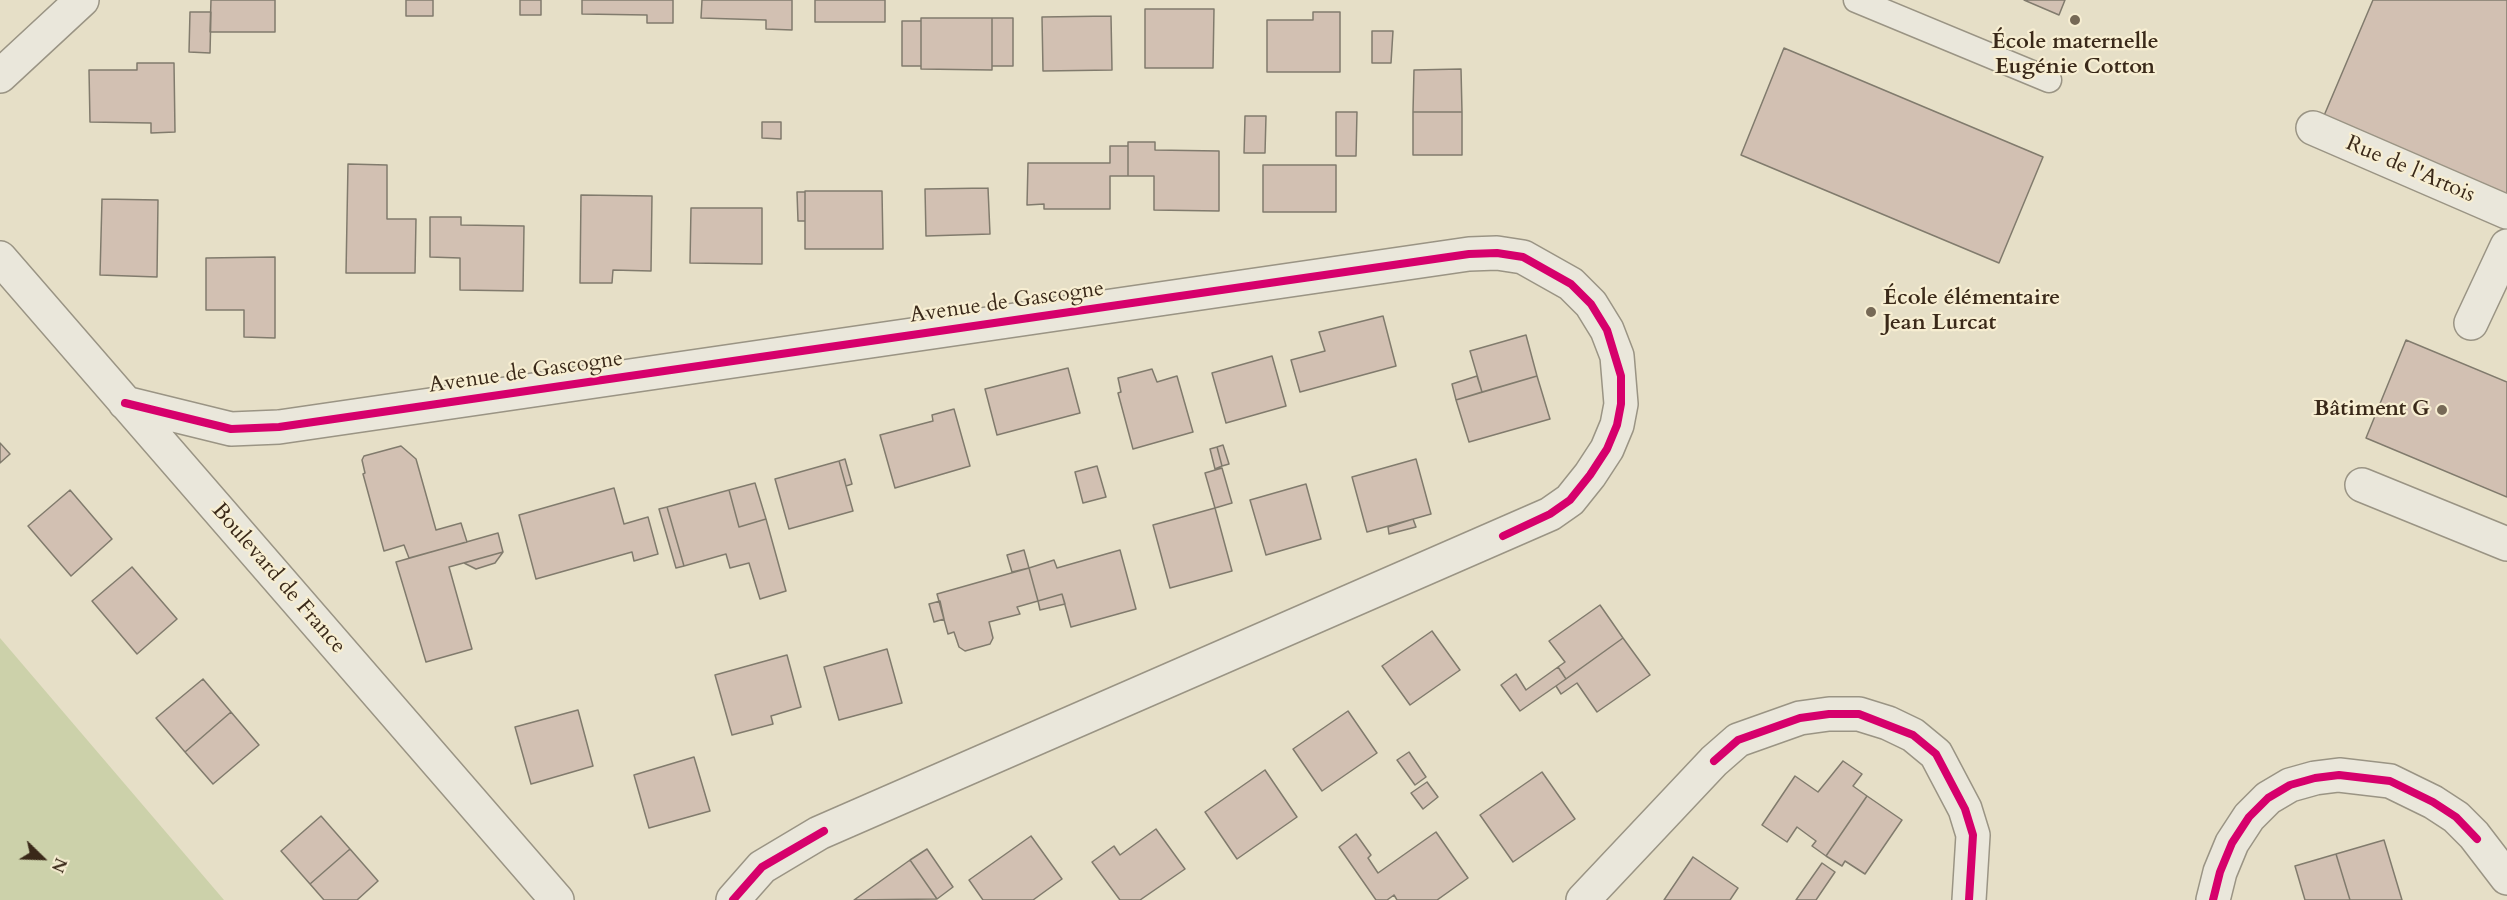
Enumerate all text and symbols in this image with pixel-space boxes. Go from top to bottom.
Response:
marker: École maternelle Eugénie Cotton [2068,13,2082,27]
place label: École maternelle Eugénie Cotton [1991,30,2159,82]
street label: Rue de l'Artois [2342,131,2478,209]
street label: Avenue de Gascogne [908,276,1106,330]
place label: École élémentaire Jean Lurcat [1883,286,2060,338]
marker: École élémentaire Jean Lurcat [1864,305,1878,319]
street label: Avenue de Gascogne [427,346,625,400]
place label: Bâtiment G [2314,397,2430,423]
marker: Bâtiment G [2435,403,2449,417]
street label: Boulevard de France [205,498,351,660]
north arrow [12,828,72,888]
text: N [46,854,71,876]

